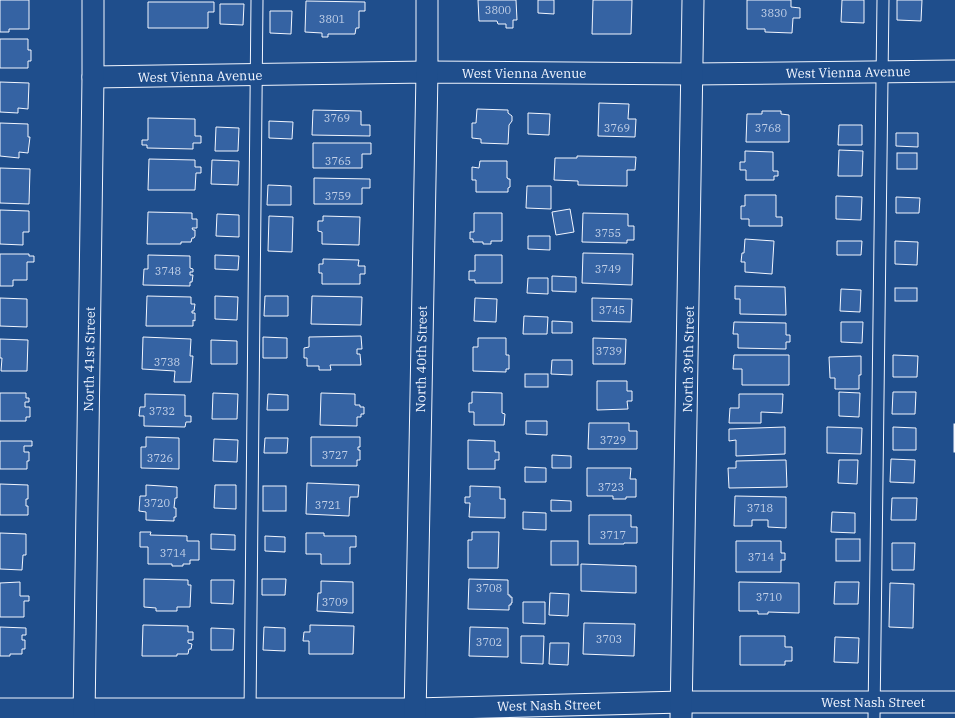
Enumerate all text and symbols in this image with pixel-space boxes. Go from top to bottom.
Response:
house number: 3800 [485,3,512,17]
house number: 3830 [761,6,788,20]
house number: 3801 [319,12,345,26]
street label: West Vienna Avenue [786,63,911,82]
street label: West Vienna Avenue [462,65,586,82]
street label: West Vienna Avenue [138,67,263,86]
house number: 3769 [324,111,350,125]
house number: 3769 [604,121,630,135]
house number: 3768 [755,121,781,135]
house number: 3765 [325,154,351,168]
house number: 3759 [325,189,351,203]
house number: 3755 [595,226,621,240]
house number: 3749 [595,262,621,276]
house number: 3748 [155,264,181,278]
house number: 3745 [599,303,625,317]
street label: North 40th Street [412,305,431,413]
street label: North 39th Street [679,305,698,413]
street label: North 41st Street [80,306,99,412]
house number: 3739 [596,344,622,358]
house number: 3738 [154,355,180,369]
house number: 3732 [149,404,175,418]
house number: 3729 [600,433,626,447]
house number: 3727 [322,448,348,462]
house number: 3726 [147,451,173,465]
house number: 3723 [598,480,624,494]
house number: 3720 [144,496,171,510]
house number: 3721 [315,498,341,512]
house number: 3718 [747,501,773,515]
house number: 3717 [600,528,626,542]
house number: 3714 [160,546,187,560]
house number: 3714 [748,550,775,564]
house number: 3708 [476,581,502,595]
house number: 3710 [756,590,783,604]
house number: 3709 [322,595,348,609]
house number: 3703 [596,632,622,646]
house number: 3702 [476,635,502,649]
street label: West Nash Street [821,694,925,711]
street label: West Nash Street [497,696,602,715]

